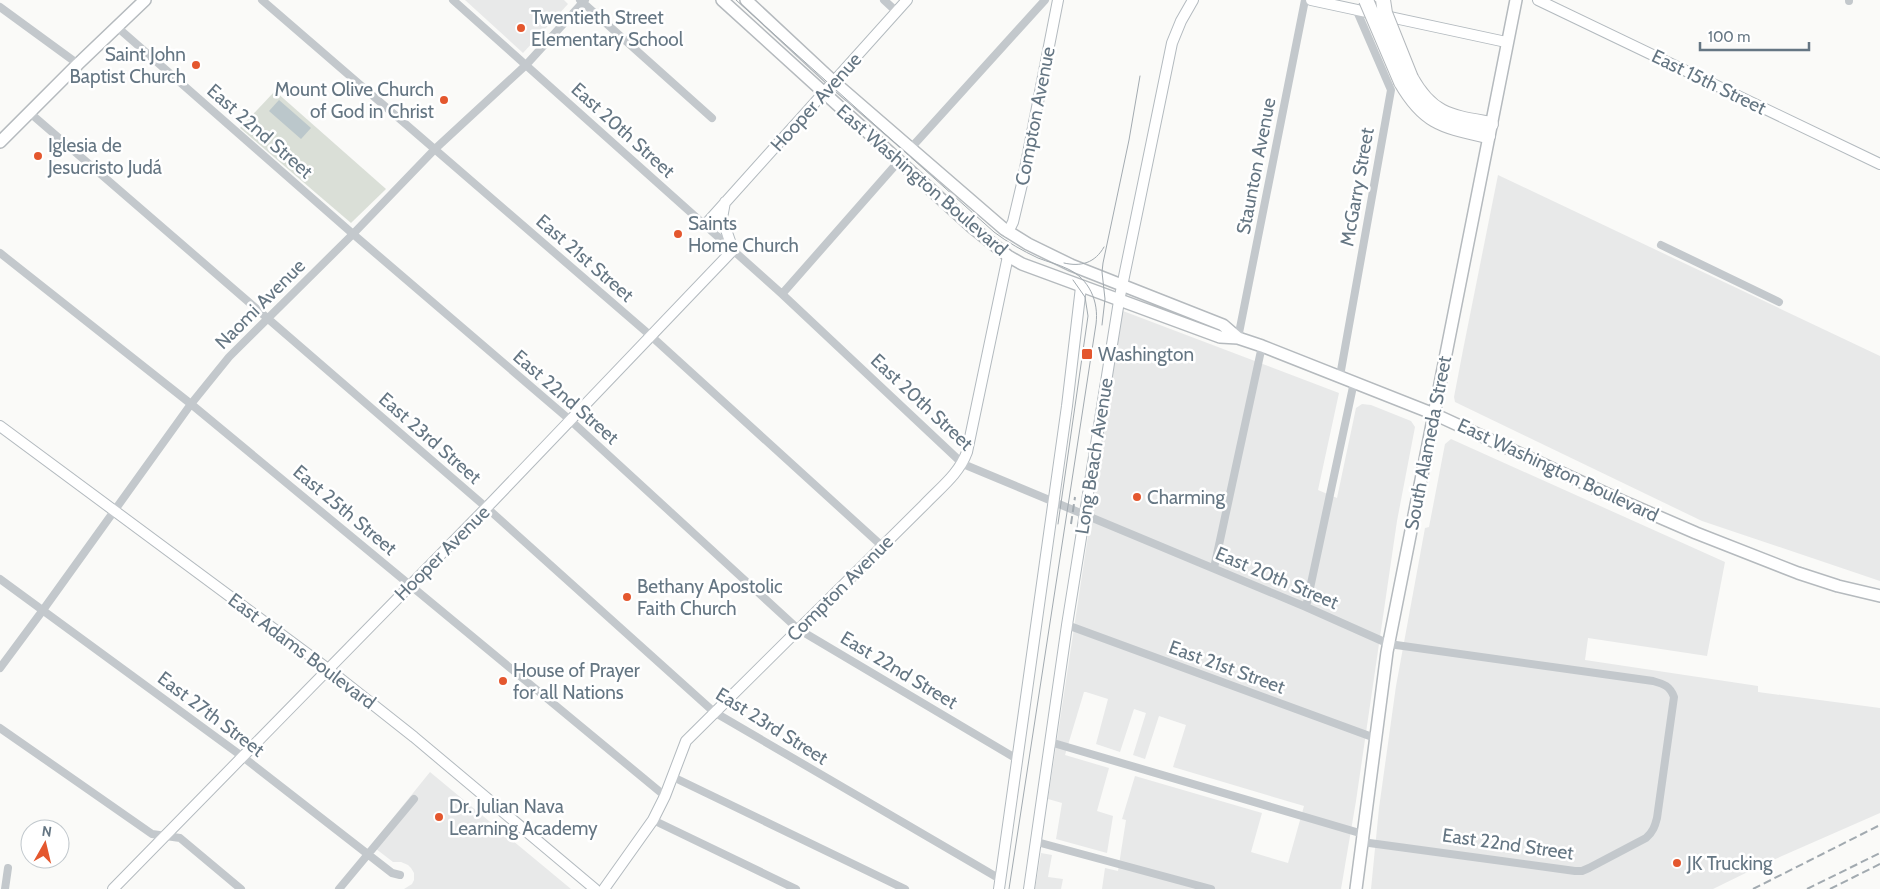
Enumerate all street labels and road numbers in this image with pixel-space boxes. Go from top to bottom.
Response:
street label: Compton Avenue [1010,44,1060,187]
street label: East 15th Street [1648,44,1771,120]
street label: Hooper Avenue [766,48,867,156]
street label: East 20th Street [567,78,680,183]
street label: East 22nd Street [203,79,318,183]
street label: Staunton Avenue [1231,95,1281,236]
street label: East Washington Boulevard [832,100,1012,260]
street label: McGarry Street [1335,125,1379,248]
street label: East 21st Street [532,209,639,307]
street label: Naomi Avenue [210,254,310,354]
street label: East 22nd Street [509,345,624,449]
street label: East 20th Street [866,349,978,456]
street label: South Alameda Street [1400,353,1456,532]
street label: Long Beach Avenue [1070,376,1118,536]
street label: East 23rd Street [374,387,486,489]
street label: East Washington Boulevard [1454,413,1662,527]
street label: East 25th Street [288,460,402,560]
street label: Hooper Avenue [390,501,494,605]
street label: Compton Avenue [782,530,898,646]
street label: East 20th Street [1212,542,1342,614]
street label: East Adams Boulevard [224,588,380,714]
street label: East 22nd Street [836,626,962,714]
street label: East 21st Street [1166,635,1289,699]
street label: East 27th Street [153,666,269,762]
street label: East 23rd Street [712,682,833,770]
street label: East 22nd Street [1441,823,1576,865]

